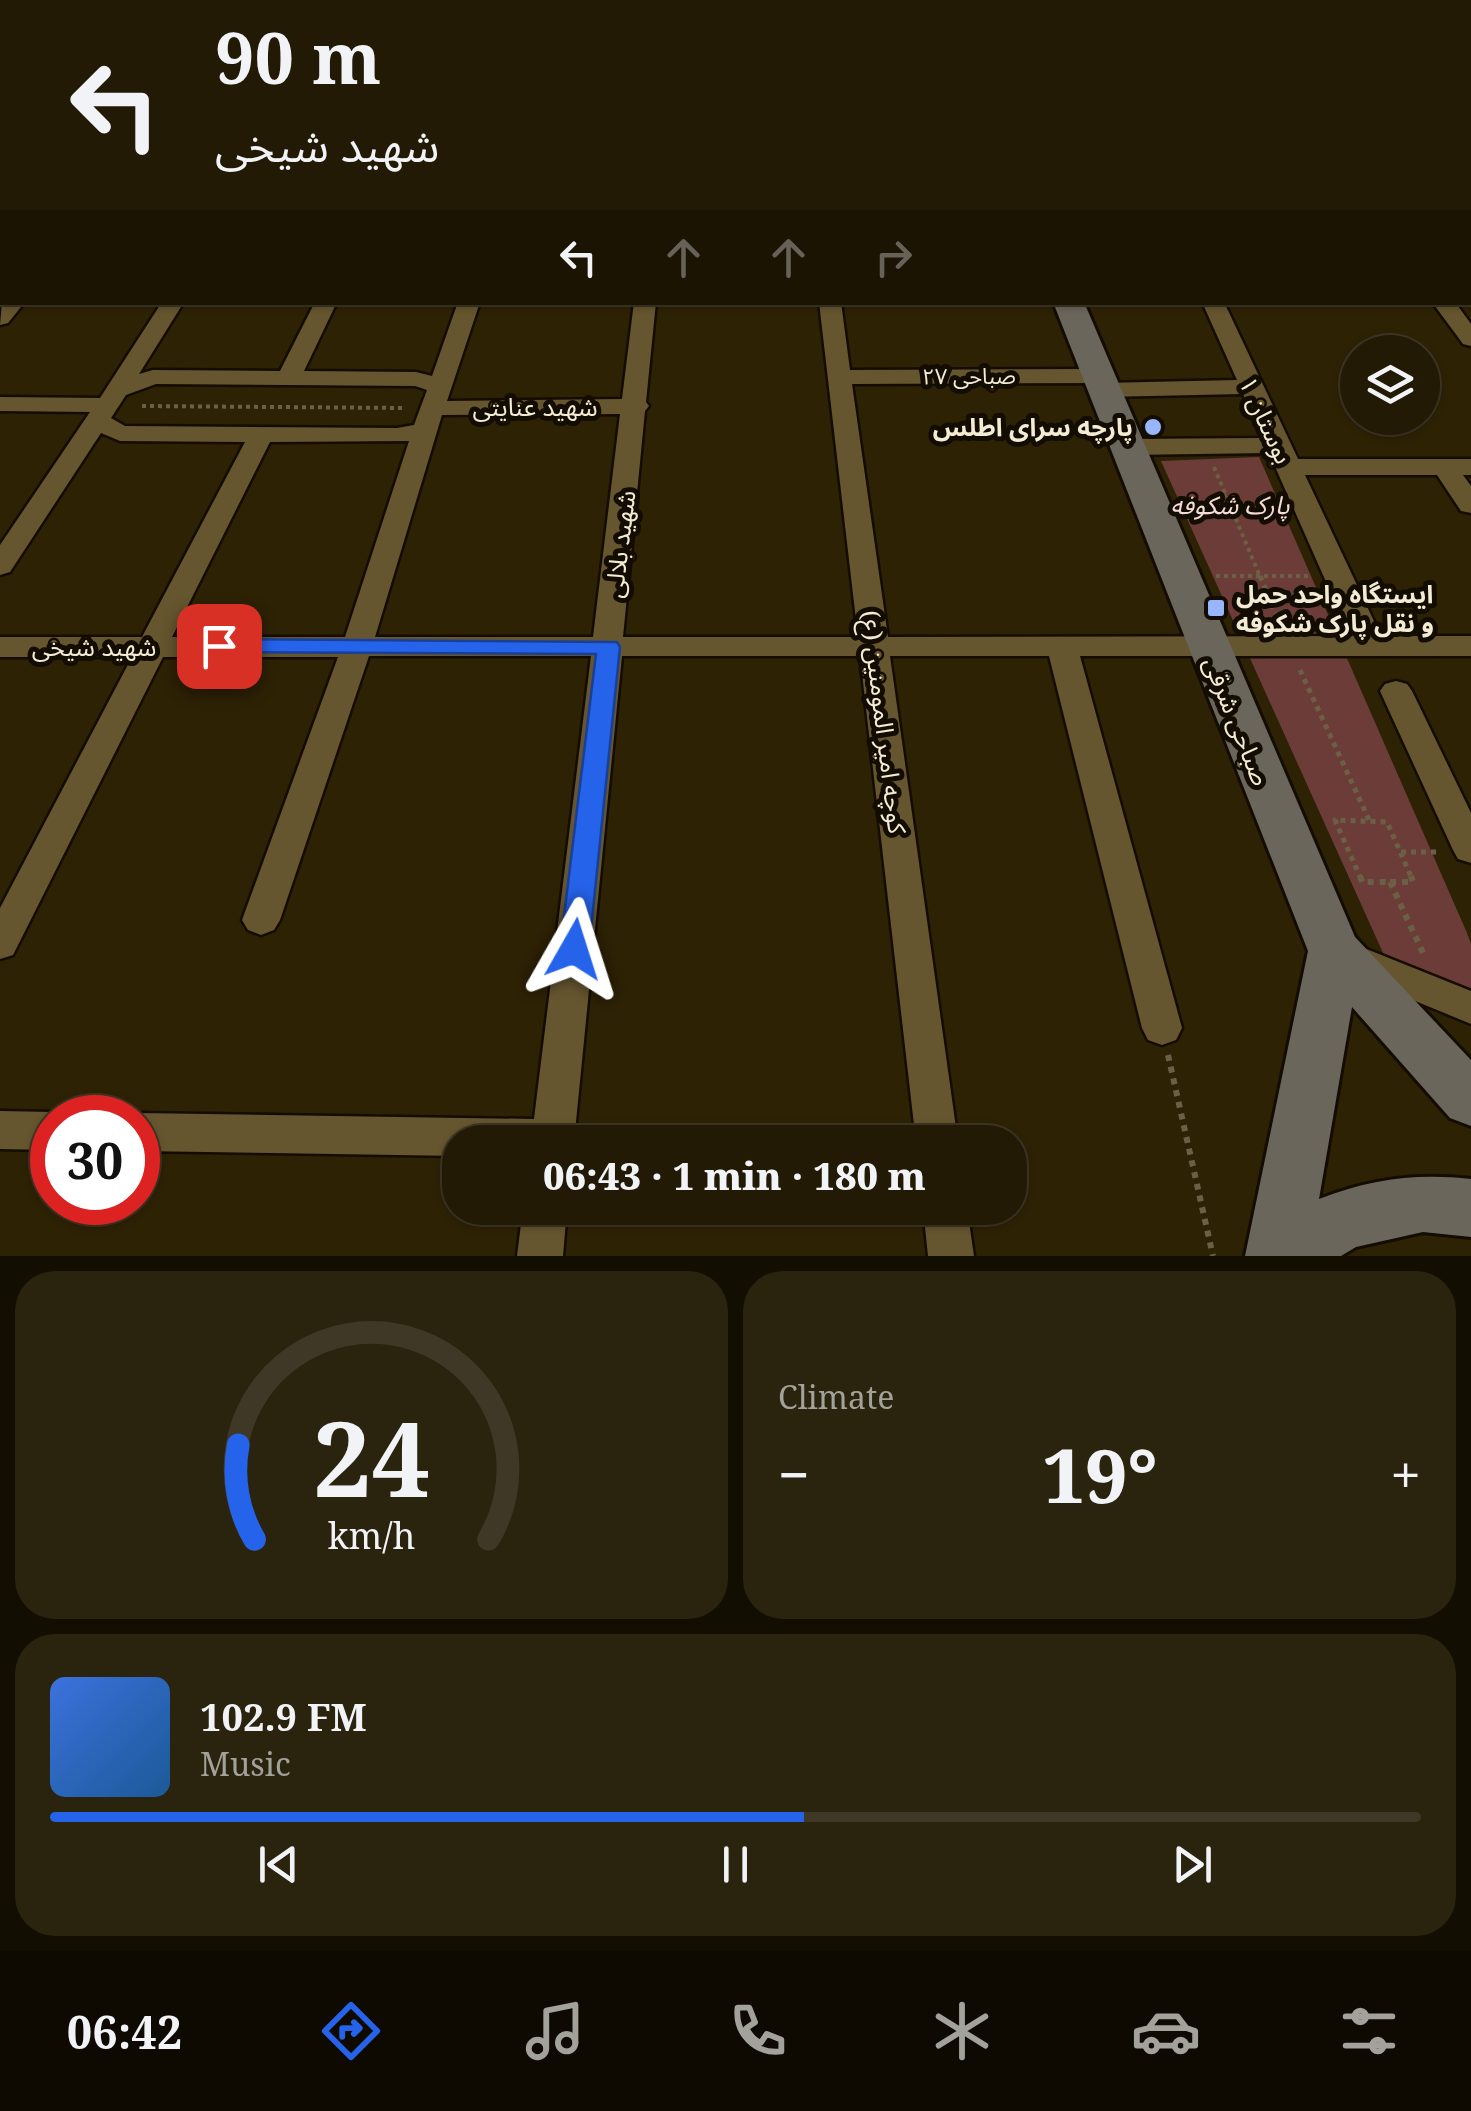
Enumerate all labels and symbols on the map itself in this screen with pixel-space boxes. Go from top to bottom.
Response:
street label: صباحی ۲۷ [922,360,1016,390]
street label: بوستان ۱ [1232,370,1302,469]
street label: شهید عنایتی [472,389,598,423]
place label: پارچه سرای اطلس [933,409,1133,444]
marker: پارچه سرای اطلس [1142,416,1164,438]
park label: پارک شکوفه [1171,487,1290,522]
street label: شهید بلالی [596,488,642,600]
place label: ایستگاه واحد حمل و نقل پارک شکوفه [1236,576,1434,640]
marker: ایستگاه واحد حمل و نقل پارک شکوفه [1205,597,1227,619]
pin [177,604,262,689]
street label: کوچه امیر المومنین (ع) [851,608,916,837]
street label: شهید شیخی [32,629,156,663]
street label: صباحی شرقی [1197,651,1279,790]
position arrow [522,897,626,1001]
speed limit sign: 30 [30,1095,160,1225]

